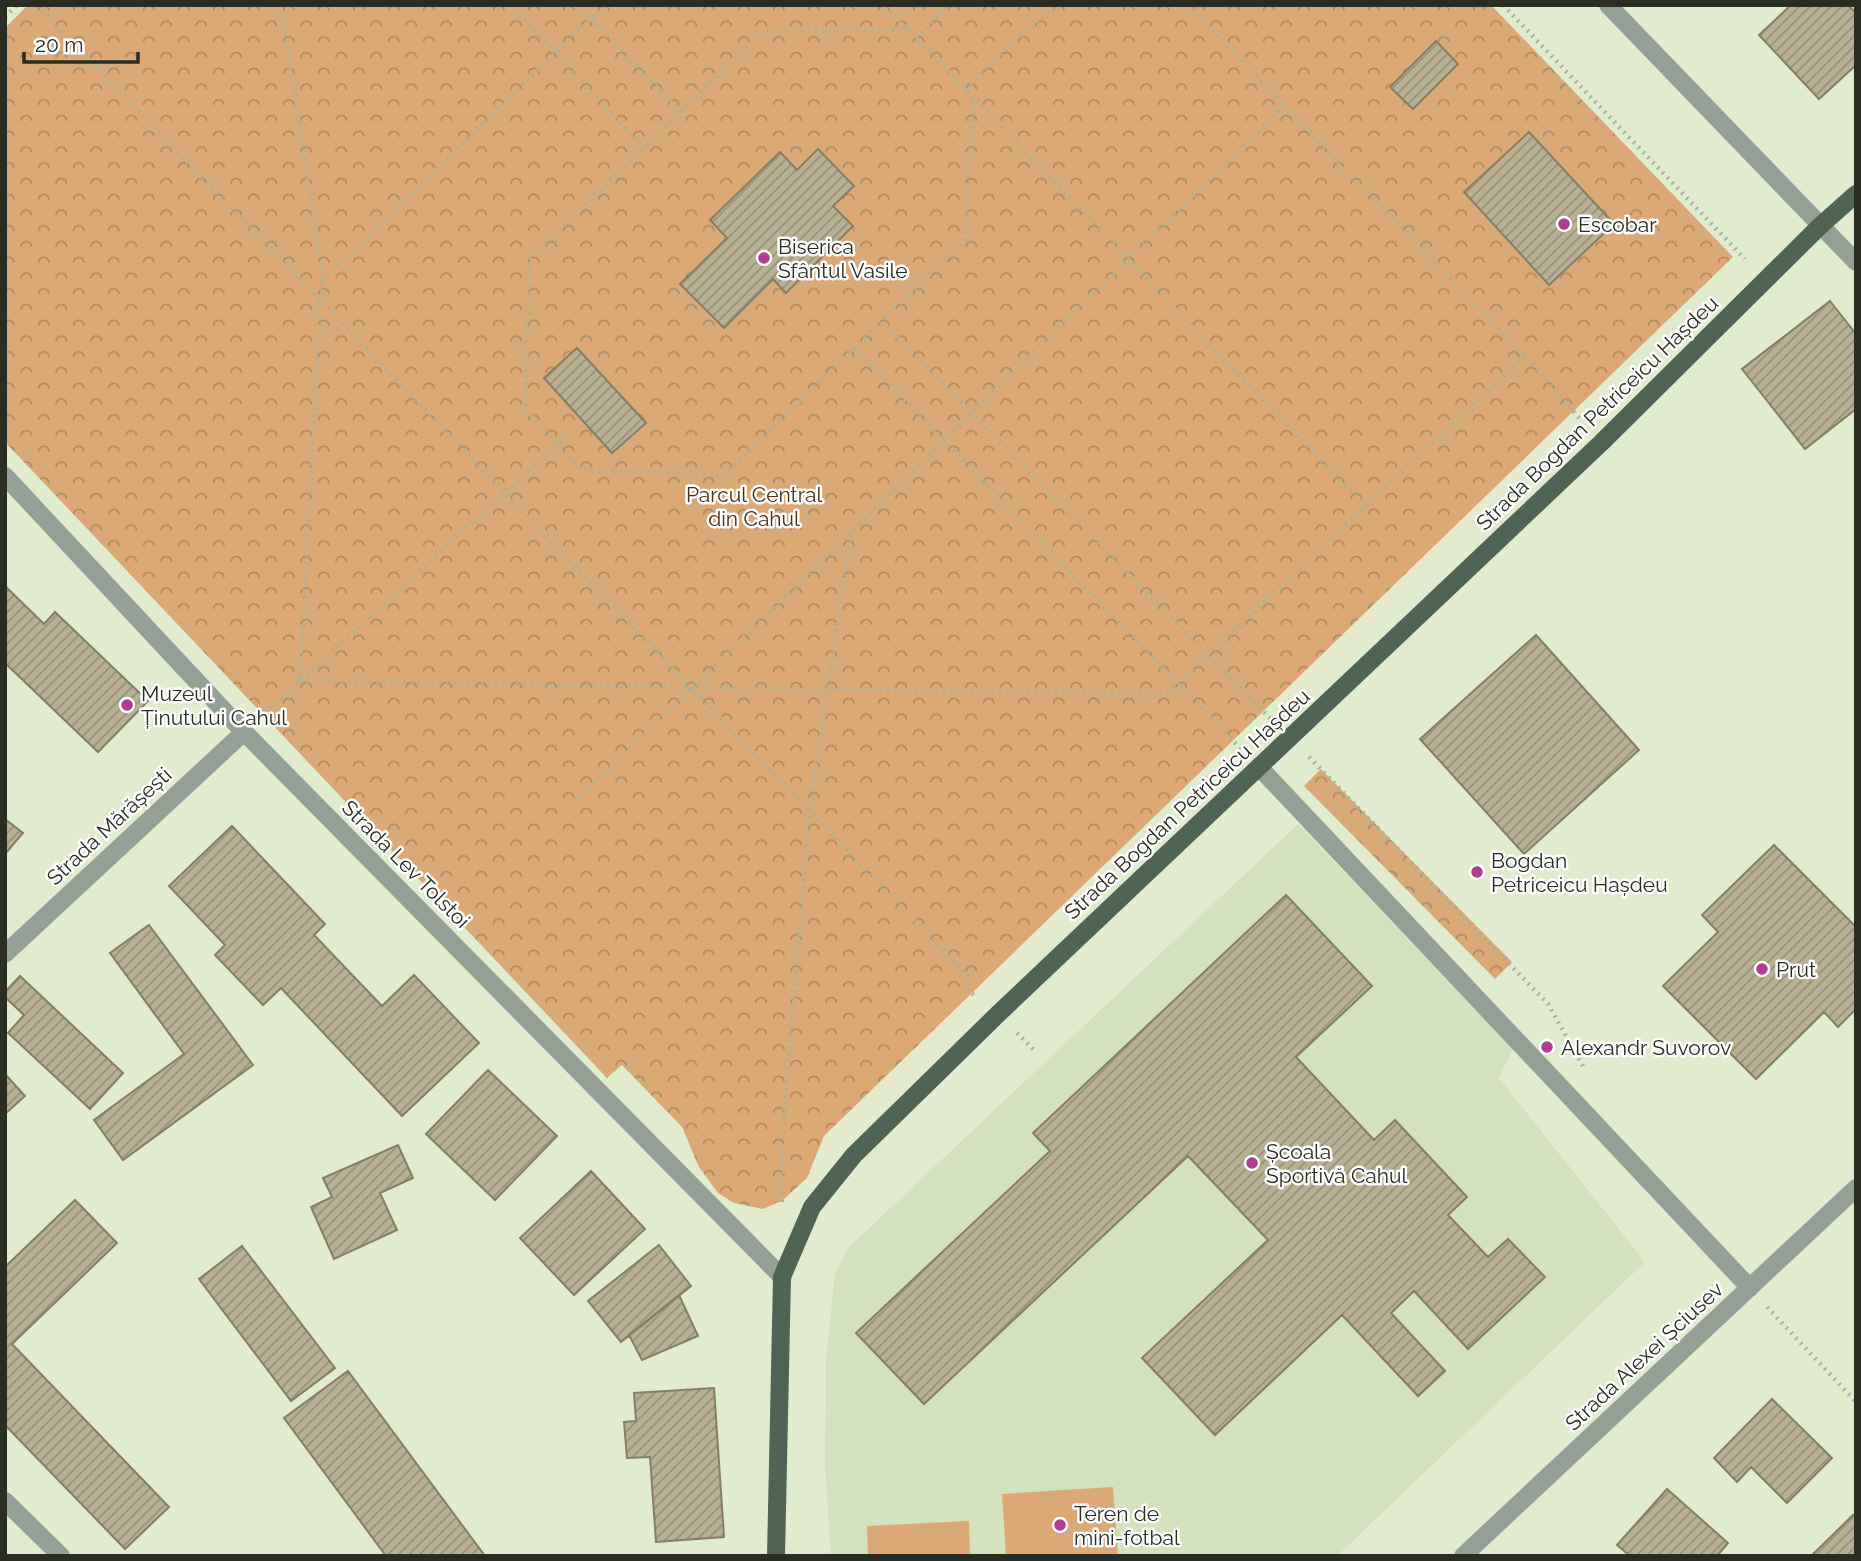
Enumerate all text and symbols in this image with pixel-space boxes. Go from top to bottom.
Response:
scale bar [24,21,138,65]
text: 20 m [35,32,83,57]
place label: Escobar [1578,212,1657,237]
marker: Escobar [1556,216,1572,232]
place label: Biserica Sfântul Vasile [778,234,908,283]
marker: Biserica Sfântul Vasile [756,250,772,266]
street label: Strada Bogdan Petriceicu Hașdeu [1471,291,1723,535]
park label: Parcul Central din Cahul [686,482,822,531]
place label: Muzeul Ținutului Cahul [141,681,287,730]
street label: Strada Bogdan Petriceicu Hașdeu [1059,684,1315,924]
marker: Muzeul Ținutului Cahul [119,697,135,713]
street label: Strada Mărășești [42,762,176,890]
street label: Strada Lev Tolstoi [337,795,475,933]
place label: Bogdan Petriceicu Hașdeu [1491,848,1668,897]
marker: Bogdan Petriceicu Hașdeu [1469,864,1485,880]
place label: Prut [1776,957,1816,982]
marker: Prut [1754,961,1770,977]
place label: Alexandr Suvorov [1561,1035,1731,1060]
marker: Alexandr Suvorov [1539,1039,1555,1055]
place label: Școala Sportivă Cahul [1266,1139,1407,1188]
marker: Școala Sportivă Cahul [1244,1155,1260,1171]
street label: Strada Alexei Șciusev [1560,1276,1728,1436]
place label: Teren de mini-fotbal [1074,1501,1180,1550]
marker: Teren de mini-fotbal [1052,1517,1068,1533]

